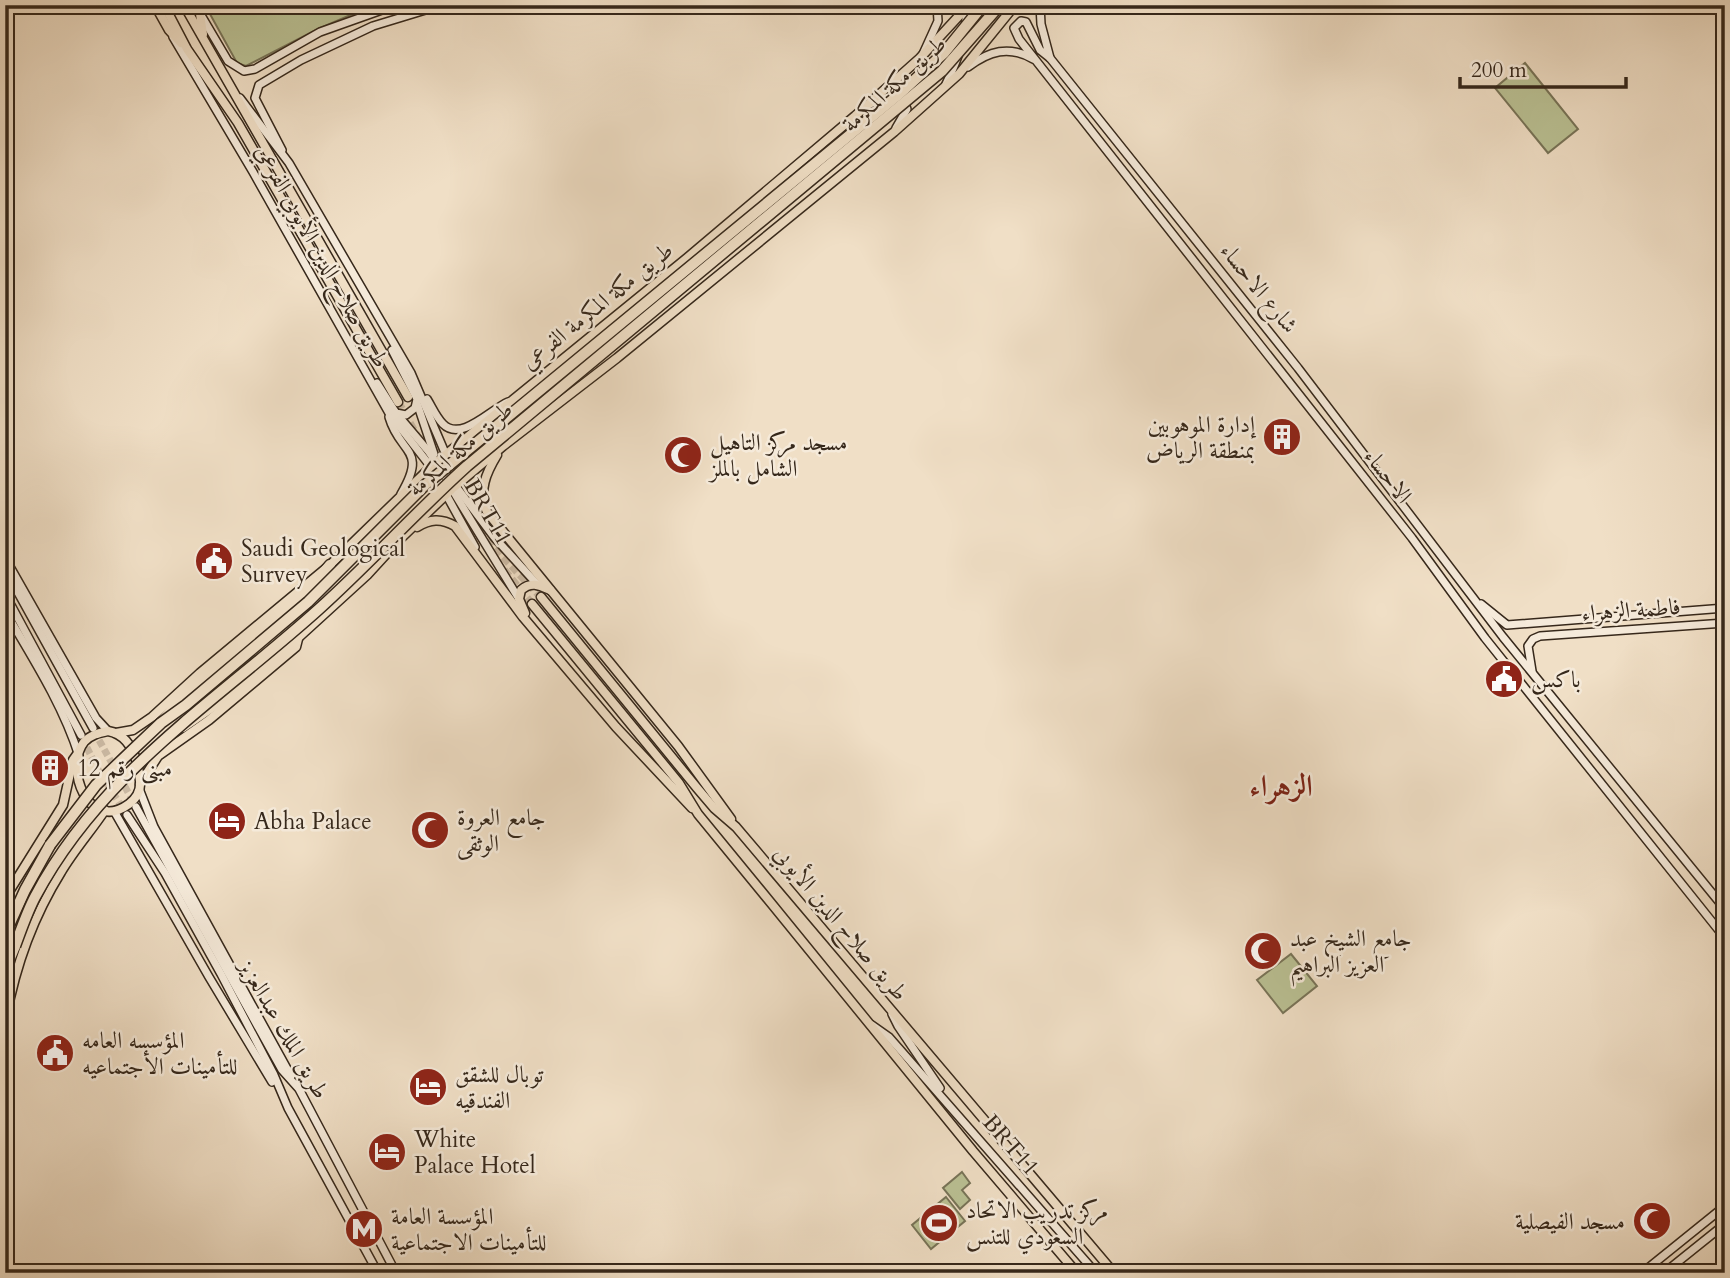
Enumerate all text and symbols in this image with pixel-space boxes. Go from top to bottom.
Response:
street label: طريق مكة المكرمة [835,29,953,139]
scale bar [1460,46,1627,90]
text: 200 m [1471,56,1527,85]
street label: طريق صلاح الدين الأيوبي الفرعي [243,138,397,376]
street label: طريق مكة المكرمة الفرعي [514,235,681,379]
street label: شارع الاحساء [1210,236,1305,342]
street label: طريق مكة المكرمة [400,394,520,504]
place label: إدارة الموهوبين بمنطقة الرياض [1146,409,1257,466]
building icon: إدارة الموهوبين بمنطقة الرياض [1261,416,1303,458]
place label: مسجد مركز التاهيل الشامل بالملز [708,427,847,485]
mosque icon: مسجد مركز التاهيل الشامل بالملز [662,434,704,476]
street label: الاحساء [1357,442,1419,510]
street label: BRT11 [457,473,519,551]
place label: Saudi Geological Survey [241,533,405,590]
public building icon: Saudi Geological Survey [193,540,235,582]
street label: فاطمة الزهراء [1580,591,1682,629]
public building icon: باكس [1483,658,1525,700]
place label: باكس [1531,664,1581,695]
building icon: مبنى رقم 12 [29,747,71,789]
place label: مبنى رقم 12 [77,753,172,790]
district label: الزهراء [1249,766,1313,807]
hotel icon: Abha Palace [206,800,248,842]
place label: جامع العروة الوثقى [457,802,546,860]
place label: Abha Palace [254,806,372,837]
mosque icon: جامع العروة الوثقى [409,809,451,851]
street label: طريق صلاح الدين الأيوبي [763,838,916,1011]
place label: جامع الشيخ عبد العزيز البراهيم [1290,923,1412,987]
mosque icon: جامع الشيخ عبد العزيز البراهيم [1242,930,1284,972]
street label: طريق الملك عبدالعزيز [230,952,337,1104]
place label: المؤسسه العامه للتأمينات الأجتماعيه [82,1025,238,1082]
public building icon: المؤسسه العامه للتأمينات الأجتماعيه [34,1032,76,1074]
place label: توبال للشقق الفندقيه [455,1059,544,1116]
hotel icon: توبال للشقق الفندقيه [407,1066,449,1108]
street label: BRT11 [976,1108,1046,1182]
place label: White Palace Hotel [413,1124,536,1181]
hotel icon: White Palace Hotel [366,1131,408,1173]
place label: مركز تدريب الاتحاد السعودي للتنس [966,1195,1108,1255]
mosque icon: مسجد الفيصلية [1631,1200,1673,1242]
place label: المؤسسة العامة للتأمينات الاجتماعية [391,1201,547,1258]
sports icon: مركز تدريب الاتحاد السعودي للتنس [918,1202,960,1244]
place label: مسجد الفيصلية [1515,1206,1625,1237]
metro station icon: المؤسسة العامة للتأمينات الاجتماعية [343,1208,385,1250]

